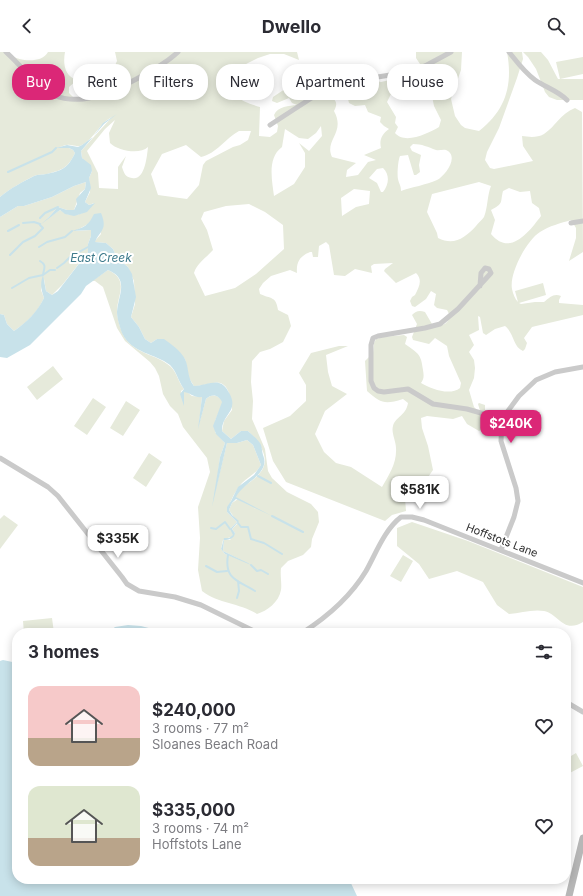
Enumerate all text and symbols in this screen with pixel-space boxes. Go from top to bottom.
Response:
icon: back [16,15,38,37]
icon: search [545,15,567,37]
text: Dwello [262,16,321,37]
chip: Buy [12,64,65,100]
chip: Rent [73,64,131,100]
chip: Filters [139,64,208,100]
chip: New [216,64,274,100]
chip: Apartment [282,64,379,100]
chip: House [387,64,458,100]
water label: East Creek [70,250,132,265]
pin: $240K [483,410,539,444]
text: $240K [489,415,533,431]
pin: $581K [392,476,448,510]
text: $581K [400,481,440,497]
street label: Hoffstots Lane [464,520,540,560]
pin: $335K [90,525,146,559]
text: $335K [97,530,139,546]
icon: filters [533,641,555,663]
text: 3 homes [28,642,99,662]
text: $240,000 [152,700,236,720]
icon: home [60,702,108,750]
icon: heart [533,715,555,737]
text: 3 rooms · 77 m² [152,720,249,736]
text: Sloanes Beach Road [152,736,278,752]
text: $335,000 [152,800,235,820]
icon: home [60,802,108,850]
icon: heart [533,815,555,837]
text: 3 rooms · 74 m² [152,820,249,836]
text: Hoffstots Lane [152,836,242,852]

